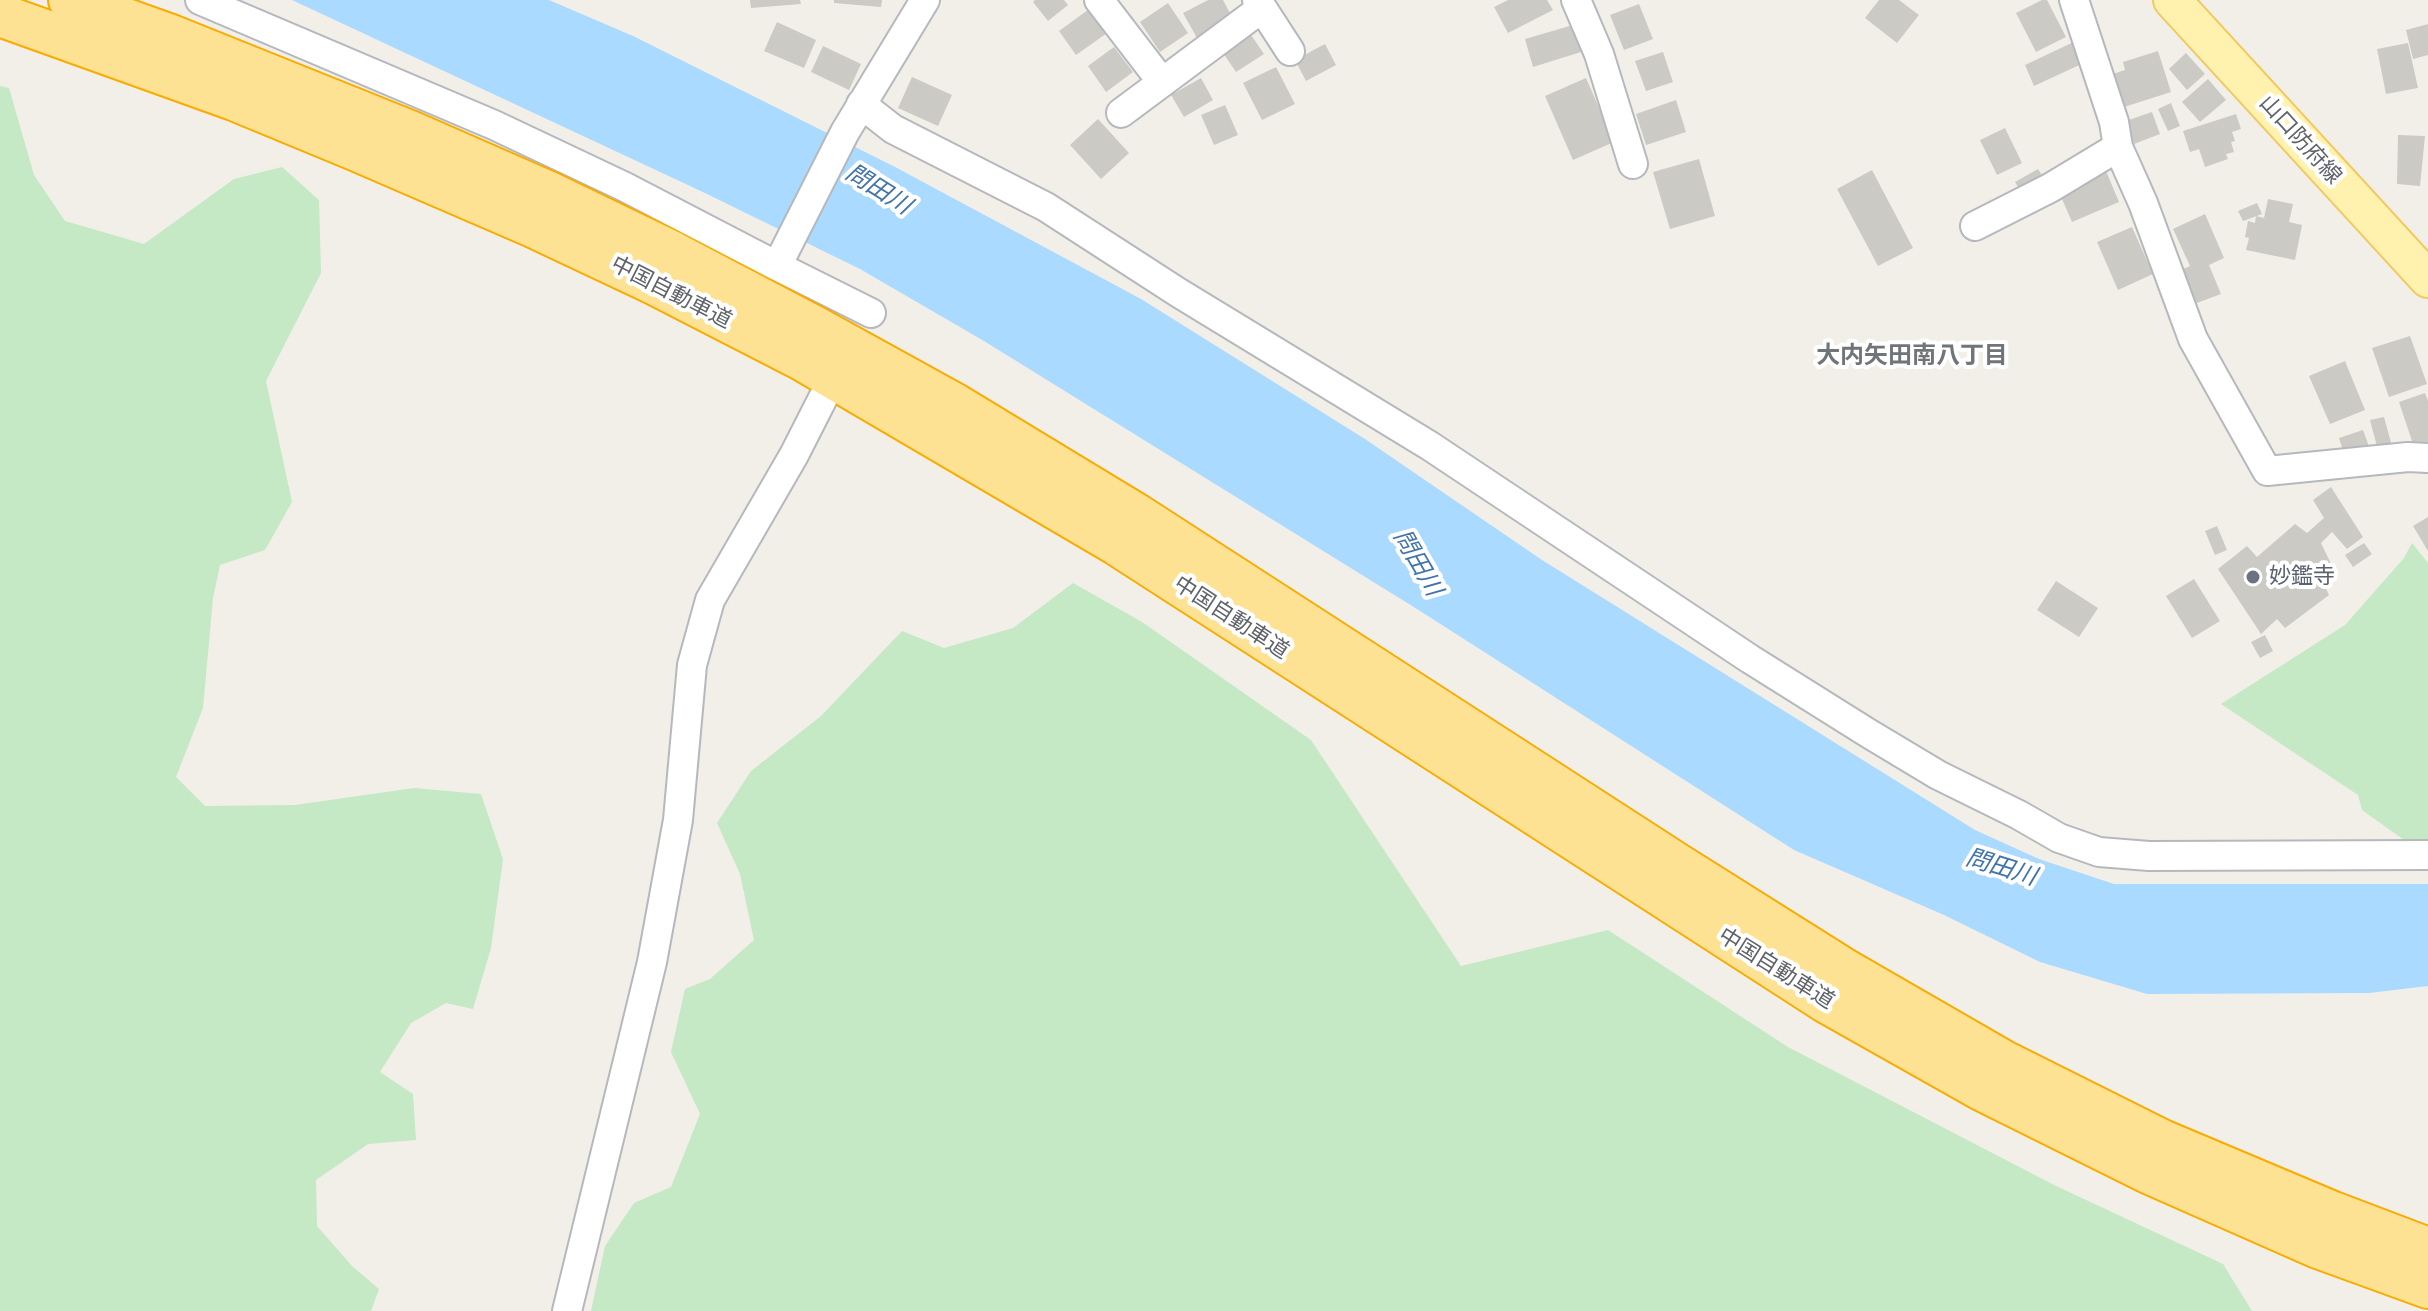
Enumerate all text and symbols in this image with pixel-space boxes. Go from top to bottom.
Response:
street label: 山口防府線 [2253,90,2347,190]
water label: 問田川 [840,159,916,221]
street label: 中国自動車道 [606,251,736,335]
district label: 大内矢田南八丁目 [1816,342,2008,370]
water label: 問田川 [1387,525,1447,601]
place label: 妙鑑寺 [2269,564,2335,590]
marker: 妙鑑寺 [2244,568,2262,586]
street label: 中国自動車道 [1168,571,1294,665]
water label: 問田川 [1962,844,2040,892]
street label: 中国自動車道 [1713,923,1839,1015]

